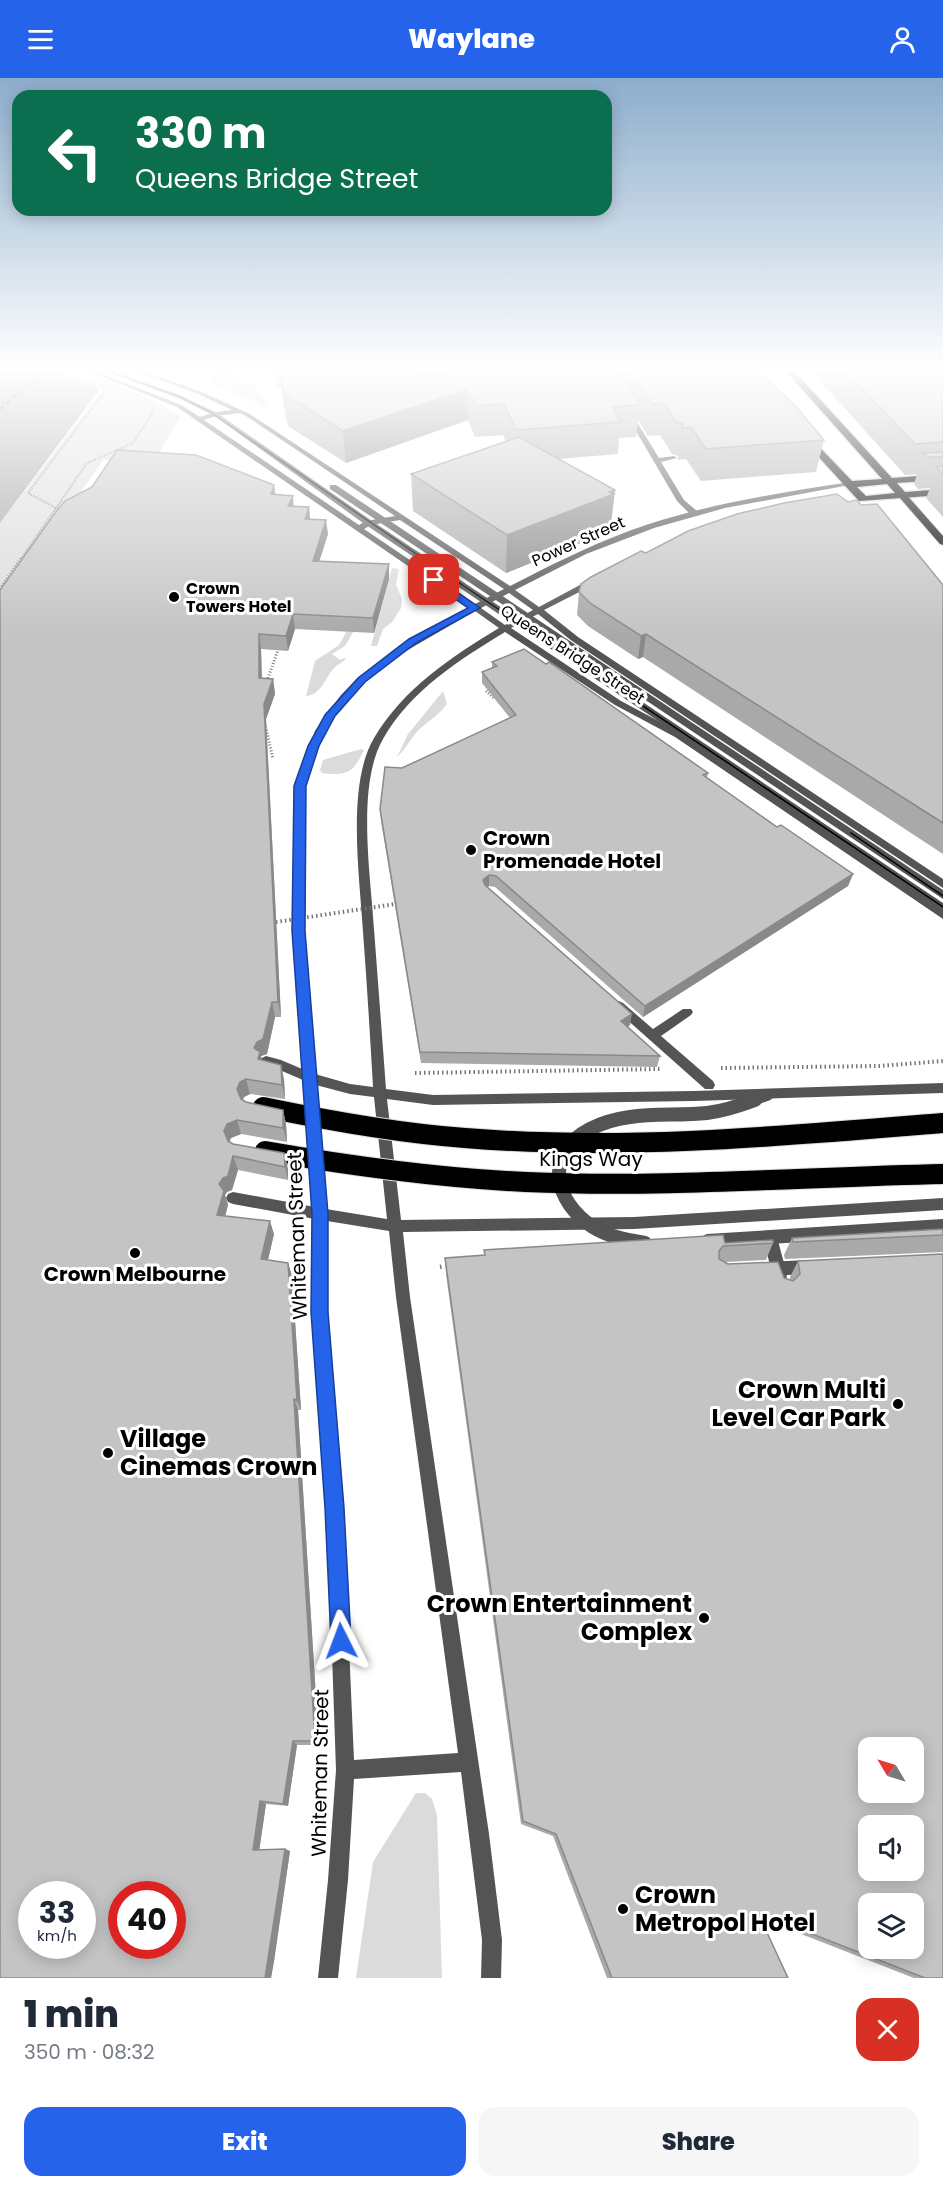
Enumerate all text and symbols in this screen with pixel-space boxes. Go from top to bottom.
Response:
text: Waylane [408,20,535,57]
icon: menu [24,23,57,56]
icon: person [886,23,919,56]
text: 330 m [135,104,267,163]
icon: left [36,114,114,192]
text: Queens Bridge Street [135,160,418,197]
street label: Power Street [528,511,629,572]
pin [408,554,459,605]
icon: arrive [417,563,450,596]
place label: Crown Towers Hotel [186,577,292,618]
marker: Crown Towers Hotel [167,590,181,604]
street label: Queens Bridge Street [496,599,650,710]
place label: Crown Promenade Hotel [483,824,661,875]
marker: Crown Promenade Hotel [464,843,478,857]
street label: Kings Way [539,1145,643,1173]
street label: Whiteman Street [280,1152,314,1320]
marker: Crown Melbourne [128,1246,142,1260]
place label: Crown Melbourne [44,1260,226,1288]
place label: Crown Multi Level Car Park [711,1373,886,1434]
marker: Crown Multi Level Car Park [891,1397,905,1411]
place label: Village Cinemas Crown [120,1422,317,1483]
marker: Village Cinemas Crown [101,1446,115,1460]
place label: Crown Entertainment Complex [427,1587,693,1648]
position arrow [309,1609,373,1673]
marker: Crown Entertainment Complex [697,1611,711,1625]
street label: Whiteman Street [305,1689,335,1857]
north arrow [858,1737,924,1803]
map controls [858,1737,924,1959]
button: sound [858,1815,924,1881]
place label: Crown Metropol Hotel [635,1878,815,1939]
speed limit sign: 40 [108,1881,186,1959]
text: 33 [39,1891,75,1934]
button: layers [858,1893,924,1959]
marker: Crown Metropol Hotel [616,1902,630,1916]
text: km/h [37,1925,77,1946]
text: 1 min [24,1989,119,2040]
button: close [856,1998,919,2061]
text: 350 m · 08:32 [24,2038,154,2066]
button: Exit [24,2107,466,2176]
button: Share [478,2107,919,2176]

